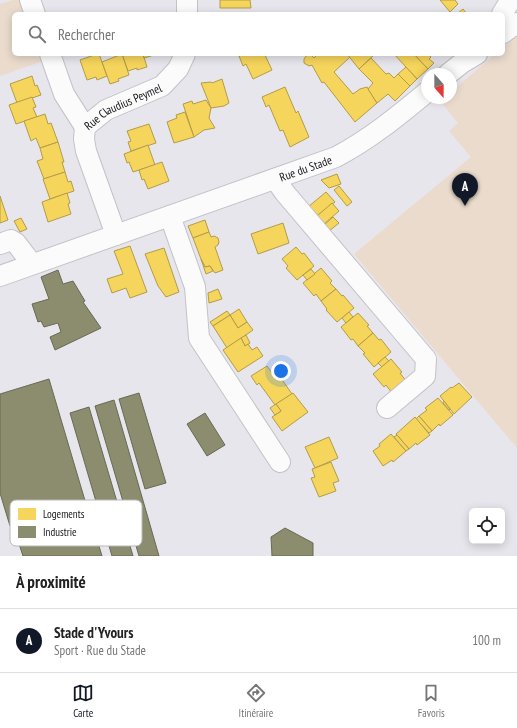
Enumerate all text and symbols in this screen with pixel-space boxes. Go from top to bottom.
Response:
search box [12,12,505,56]
icon: search [26,23,48,45]
text: Rechercher [58,25,115,44]
north arrow [421,68,457,104]
street label: Rue Claudius Peymel [81,79,164,133]
street label: Rue du Stade [277,152,334,184]
pin: A [452,173,478,206]
your location [271,361,291,381]
legend [10,500,142,546]
text: Logements [43,507,85,521]
map controls [469,508,505,544]
button: locate [469,508,505,544]
text: Industrie [43,525,77,539]
text: À proximité [16,571,86,593]
text: Stade d'Yvours [54,623,133,642]
text: A [26,632,32,649]
text: 100 m [472,632,501,649]
text: Sport · Rue du Stade [54,642,146,659]
tab: Carte [72,682,94,720]
tab: Itinéraire [239,682,273,720]
tab: Favoris [418,682,445,720]

